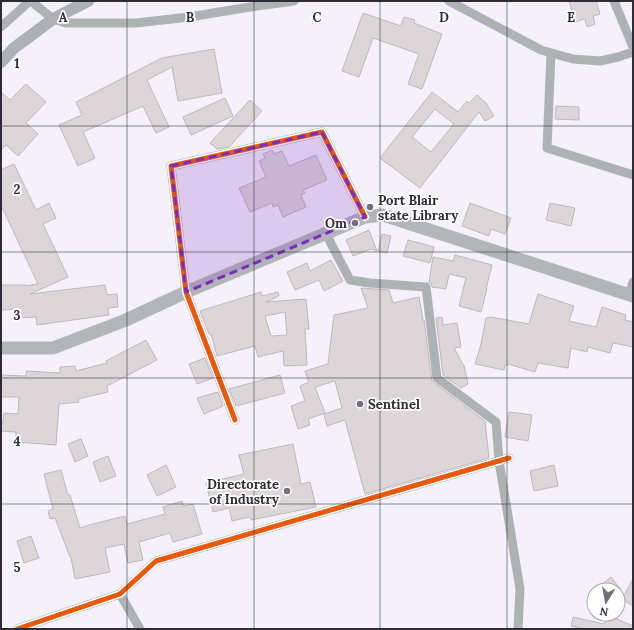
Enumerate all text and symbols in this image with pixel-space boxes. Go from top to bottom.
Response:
text: A [59,9,68,26]
text: B [186,9,195,26]
text: C [313,9,322,26]
text: D [439,9,449,26]
text: E [567,9,575,26]
text: 1 [14,55,20,72]
text: 2 [14,181,21,198]
place label: Port Blair state Library [378,192,459,224]
marker: Port Blair state Library [365,202,375,212]
place label: Om [325,215,347,232]
marker: Om [350,218,360,228]
text: 3 [13,307,21,324]
place label: Sentinel [368,396,420,413]
marker: Sentinel [355,399,365,409]
text: 4 [13,433,21,450]
place label: Directorate of Industry [207,476,280,508]
marker: Directorate of Industry [282,486,292,496]
text: 5 [13,559,21,576]
north arrow [586,582,626,622]
text: N [598,604,610,620]

